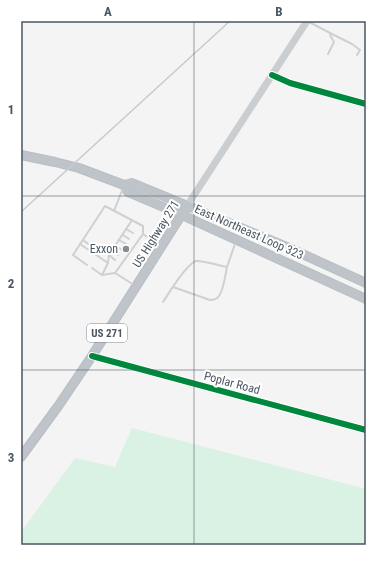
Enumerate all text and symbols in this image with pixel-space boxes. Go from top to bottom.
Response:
text: A [104,4,112,19]
text: B [275,4,283,19]
text: 1 [8,102,14,117]
street label: US Highway 271 [130,198,182,270]
street label: East Northeast Loop 323 [192,202,306,262]
place label: Exxon [90,242,118,256]
marker: Exxon [121,244,131,254]
text: 2 [8,276,15,291]
road number: US 271 [87,324,127,342]
street label: Poplar Road [202,369,262,397]
text: 3 [8,450,14,465]

